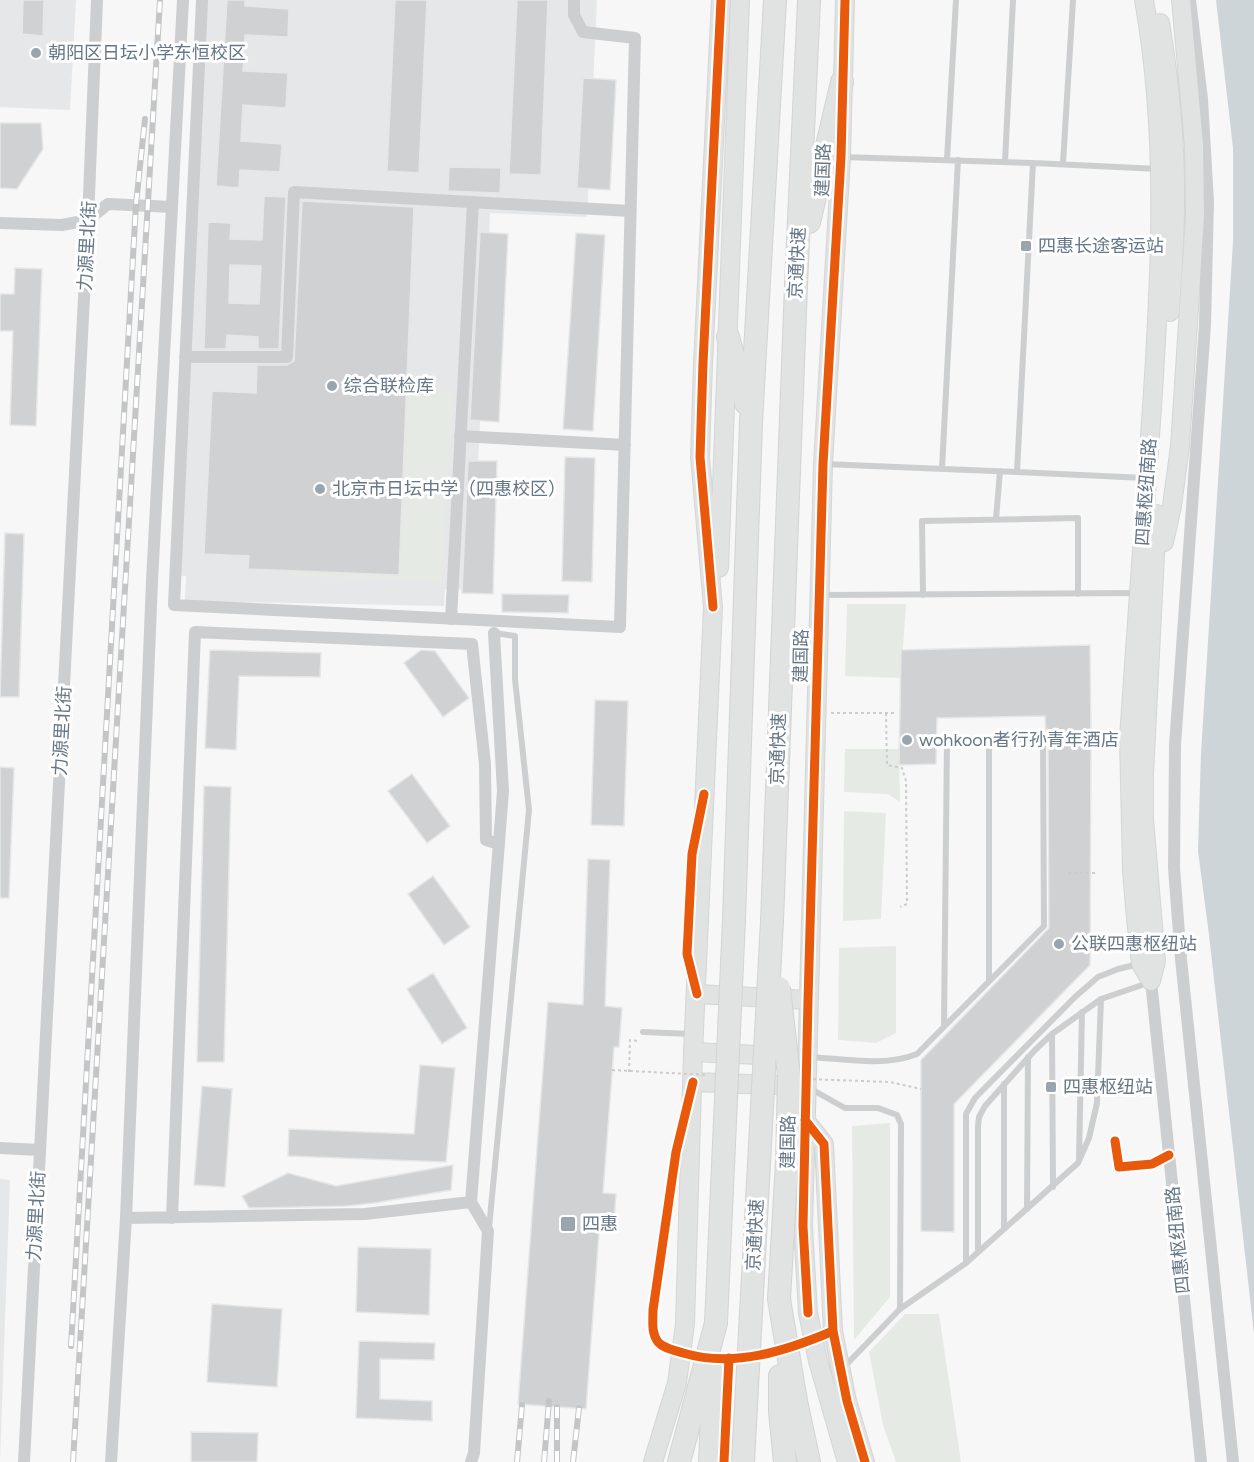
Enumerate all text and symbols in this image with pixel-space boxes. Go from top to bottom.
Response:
place label: 朝阳区日坛小学东恒校区 [48,42,246,64]
marker: 朝阳区日坛小学东恒校区 [29,46,43,60]
street label: 建国路 [811,143,835,197]
street label: 力源里北街 [74,200,100,292]
street label: 京通快速 [784,226,810,300]
place label: 四惠长途客运站 [1038,235,1164,257]
marker: 四惠长途客运站 [1019,239,1033,253]
place label: 综合联检库 [344,375,434,397]
marker: 综合联检库 [325,379,339,393]
street label: 四惠枢纽南路 [1131,437,1161,547]
place label: 北京市日坛中学（四惠校区） [332,478,566,500]
marker: 北京市日坛中学（四惠校区） [313,482,327,496]
street label: 建国路 [790,629,812,683]
street label: 力源里北街 [49,685,75,777]
street label: 京通快速 [766,713,790,785]
place label: wohkoon者行孙青年酒店 [919,729,1119,751]
marker: wohkoon者行孙青年酒店 [900,733,914,747]
place label: 公联四惠枢纽站 [1071,933,1197,955]
marker: 公联四惠枢纽站 [1052,937,1066,951]
place label: 四惠枢纽站 [1063,1076,1153,1098]
marker: 四惠枢纽站 [1044,1080,1058,1094]
street label: 建国路 [777,1115,799,1169]
street label: 力源里北街 [23,1170,49,1262]
street label: 四惠枢纽南路 [1161,1185,1195,1295]
street label: 京通快速 [742,1198,768,1272]
place label: 四惠 [582,1213,618,1235]
marker: 四惠 [559,1215,577,1233]

